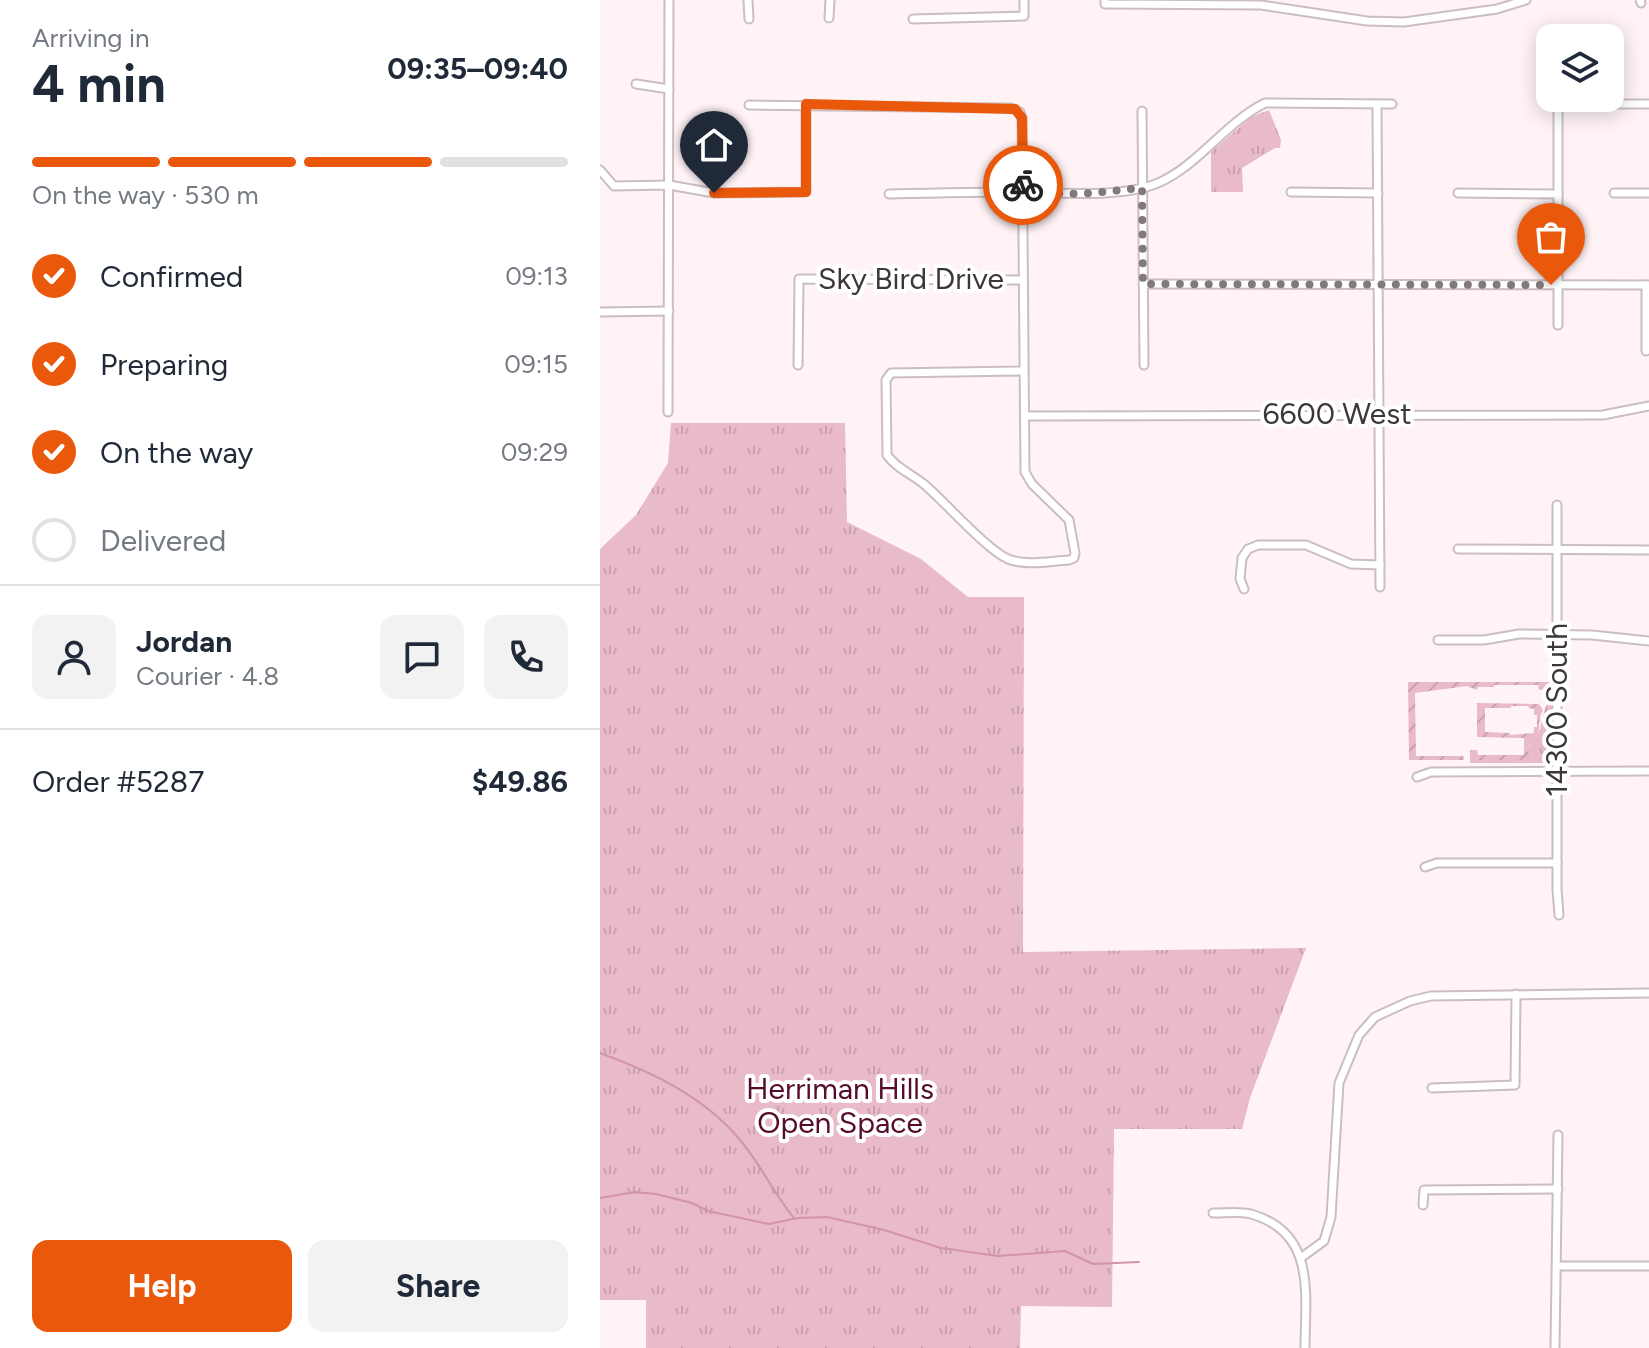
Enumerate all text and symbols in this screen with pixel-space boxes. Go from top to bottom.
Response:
text: Arriving in [32,22,150,54]
map controls [1536,24,1624,112]
button: layers [1536,24,1624,112]
text: 09:35–09:40 [387,50,568,87]
text: 4 min [32,53,166,115]
pin [680,111,748,193]
icon: home [692,123,736,167]
courier [983,145,1063,225]
icon: bike [1001,163,1045,207]
text: On the way · 530 m [32,179,259,211]
pin [1517,203,1585,285]
icon: bag [1529,215,1573,259]
icon: check [32,254,76,298]
text: Confirmed [100,258,243,295]
text: 09:13 [505,260,568,292]
street label: Sky Bird Drive [818,260,1004,297]
icon: check [32,342,76,386]
text: Preparing [100,346,228,383]
text: 09:15 [504,348,568,380]
street label: 6600 West [1262,395,1412,432]
icon: check [32,430,76,474]
text: On the way [100,434,253,471]
text: 09:29 [501,436,568,468]
text: Delivered [100,522,226,559]
button: person [32,615,116,699]
button: chat [380,615,464,699]
button: phone [484,615,568,699]
text: Jordan [136,623,232,660]
street label: 14300 South [1538,623,1575,797]
text: Courier · 4.8 [136,660,279,692]
text: Order #5287 [32,763,204,800]
text: $49.86 [472,763,568,800]
park label: Herriman Hills Open Space [746,1070,934,1141]
button: Help [32,1240,292,1332]
button: Share [308,1240,568,1332]

